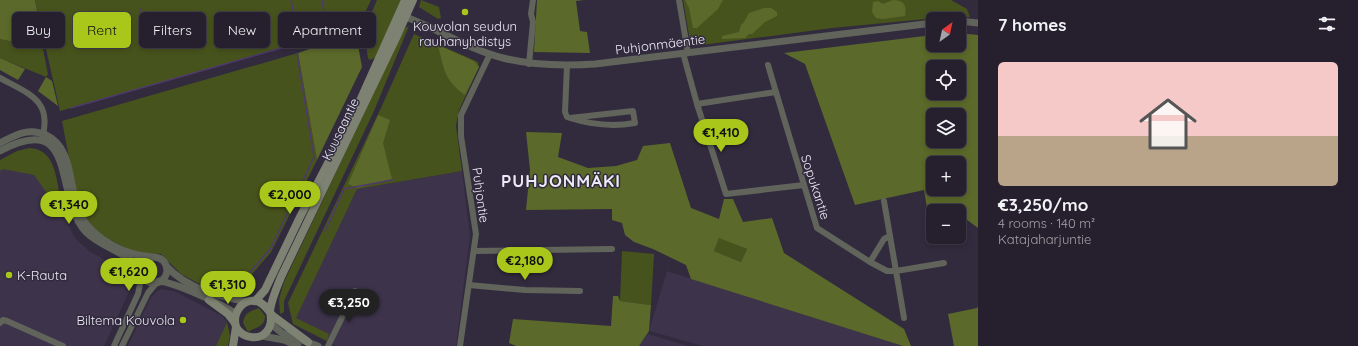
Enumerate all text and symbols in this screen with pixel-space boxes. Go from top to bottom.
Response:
marker: Kouvolan seudun rauhanyhdistys [460,7,470,17]
chip: Buy [12,12,65,48]
chip: Rent [73,12,131,48]
chip: Filters [139,12,206,48]
chip: New [214,12,270,48]
chip: Apartment [278,12,376,48]
north arrow [926,12,966,52]
map controls [926,12,966,244]
icon: filters [1316,13,1338,35]
text: 7 homes [998,14,1067,35]
place label: Kouvolan seudun rauhanyhdistys [413,18,517,49]
street label: Puhjonmäentie [614,31,706,57]
button: locate [926,60,966,100]
icon: home [1132,88,1204,160]
street label: Kuusaantie [318,95,362,163]
button: layers [926,108,966,148]
pin: €1,410 [688,119,754,153]
text: €1,410 [702,124,740,140]
street label: Sopukantie [798,153,834,221]
button: + [926,156,966,196]
street label: Puhjontie [469,166,493,224]
district label: PUHJONMÄKI [501,170,621,191]
pin: €2,000 [257,181,323,215]
text: €2,000 [268,186,312,202]
pin: €1,340 [36,191,102,225]
text: €3,250/mo [998,194,1088,215]
text: €1,340 [49,196,89,212]
button: − [926,204,966,244]
text: 4 rooms · 140 m² [998,215,1095,231]
text: Katajaharjuntie [998,231,1091,247]
pin: €2,180 [492,247,558,281]
text: €2,180 [506,252,544,268]
pin: €1,620 [96,258,162,292]
text: €1,620 [109,263,149,279]
place label: K-Rauta [17,267,67,283]
marker: K-Rauta [4,270,14,280]
pin: €1,310 [195,271,261,305]
text: €1,310 [210,276,246,292]
pin: €3,250 [316,289,382,323]
text: €3,250 [328,294,370,310]
place label: Biltema Kouvola [77,312,175,328]
marker: Biltema Kouvola [178,315,188,325]

